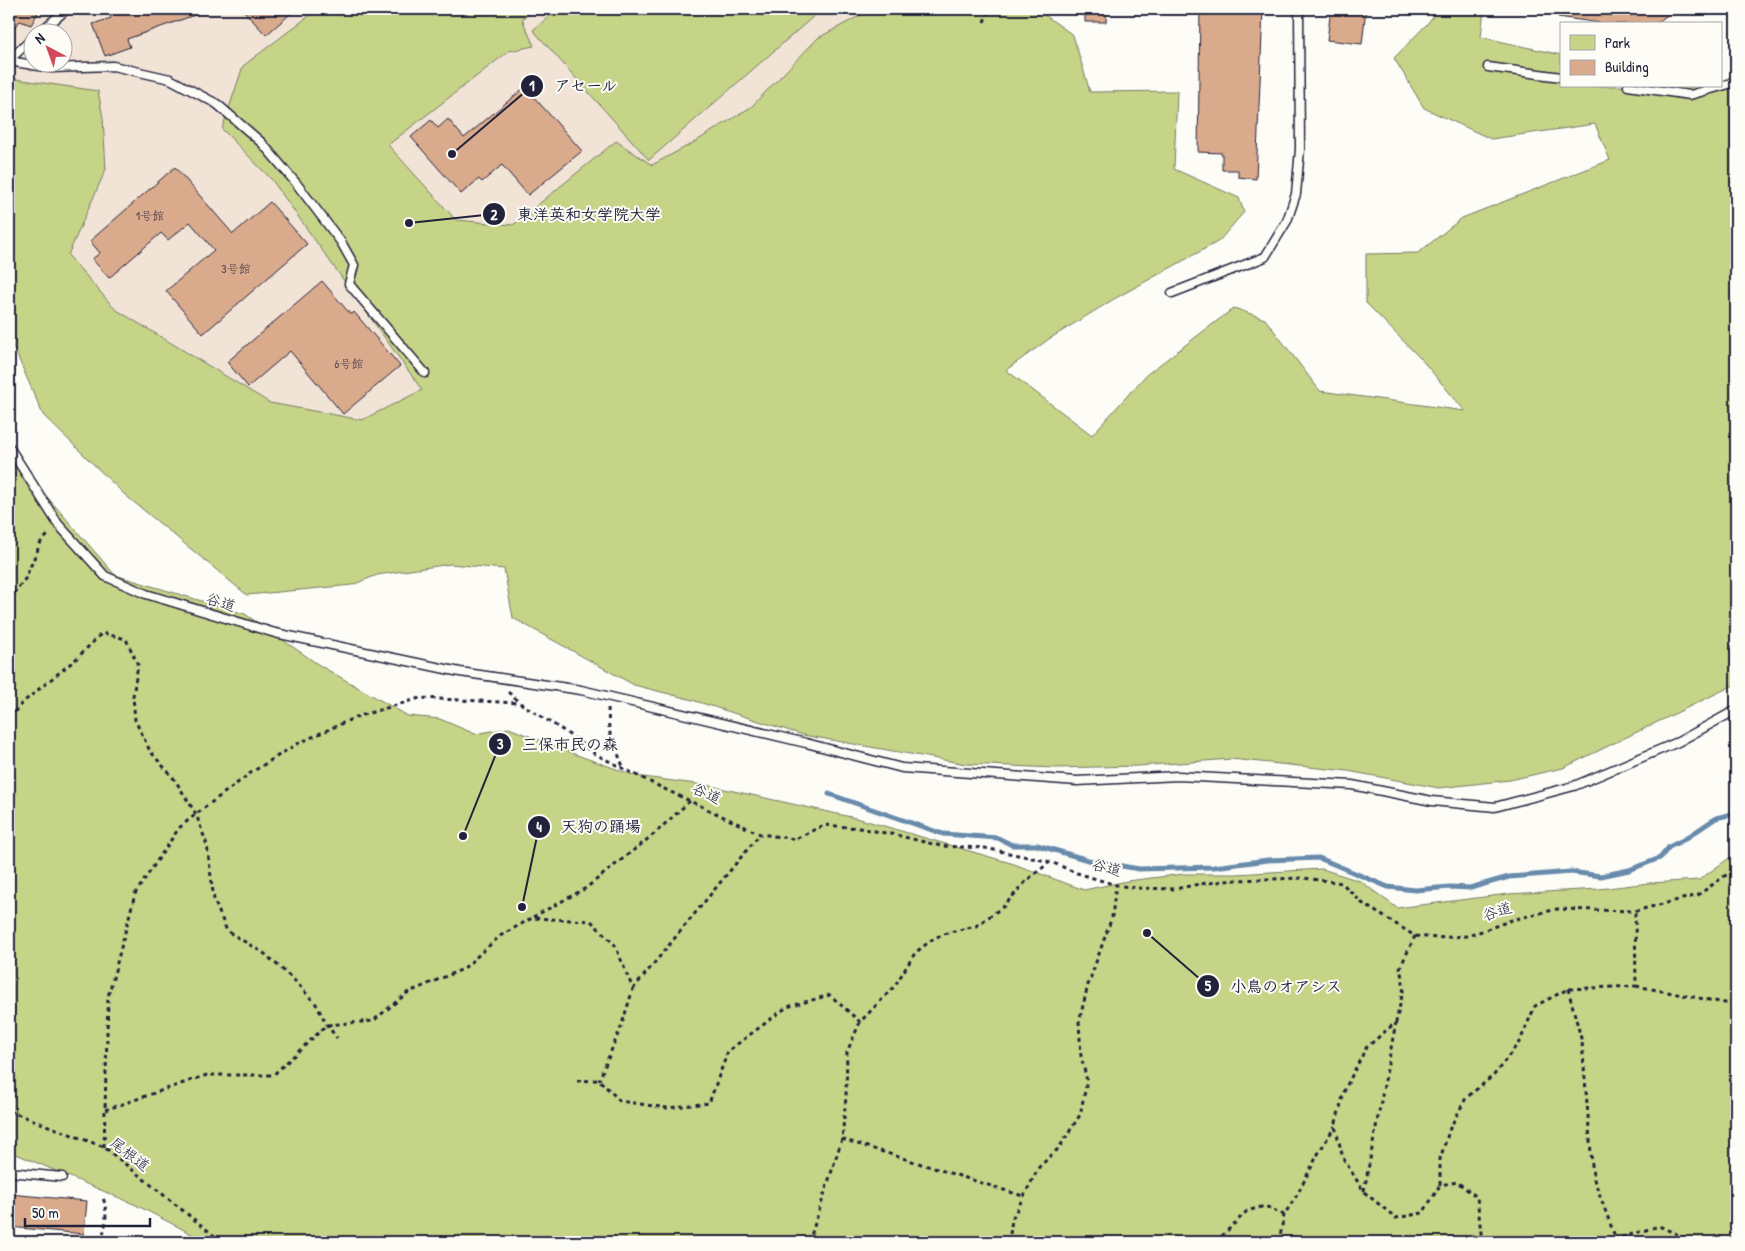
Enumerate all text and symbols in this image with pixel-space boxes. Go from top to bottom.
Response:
north arrow [22,22,72,72]
legend [1560,22,1722,88]
text: N [30,28,49,47]
text: Park [1605,32,1630,53]
text: Building [1605,56,1649,77]
callout: アセール [519,70,628,101]
text: アセール [554,74,618,96]
text: 1 [529,75,535,96]
callout: 東洋英和女学院大学 [482,199,671,230]
text: 東洋英和女学院大学 [517,203,661,225]
text: 2 [490,204,498,225]
house number: 1号館 [136,207,164,224]
house number: 3号館 [221,260,251,277]
house number: 6号館 [335,355,363,372]
street label: 谷道 [204,588,238,616]
callout: 三保市民の森 [487,729,628,760]
text: 3 [497,733,504,754]
text: 三保市民の森 [522,733,618,755]
street label: 谷道 [689,777,725,809]
callout: 天狗の踊場 [526,811,651,842]
text: 天狗の踊場 [561,815,641,837]
text: 4 [536,816,542,837]
street label: 谷道 [1090,853,1124,881]
street label: 谷道 [1479,896,1515,926]
callout: 小鳥のオアシス [1195,971,1352,1002]
text: 5 [1205,975,1212,996]
text: 小鳥のオアシス [1230,975,1342,997]
street label: 尾根道 [106,1132,154,1176]
scale bar [25,1196,150,1228]
text: 50 m [32,1202,59,1223]

